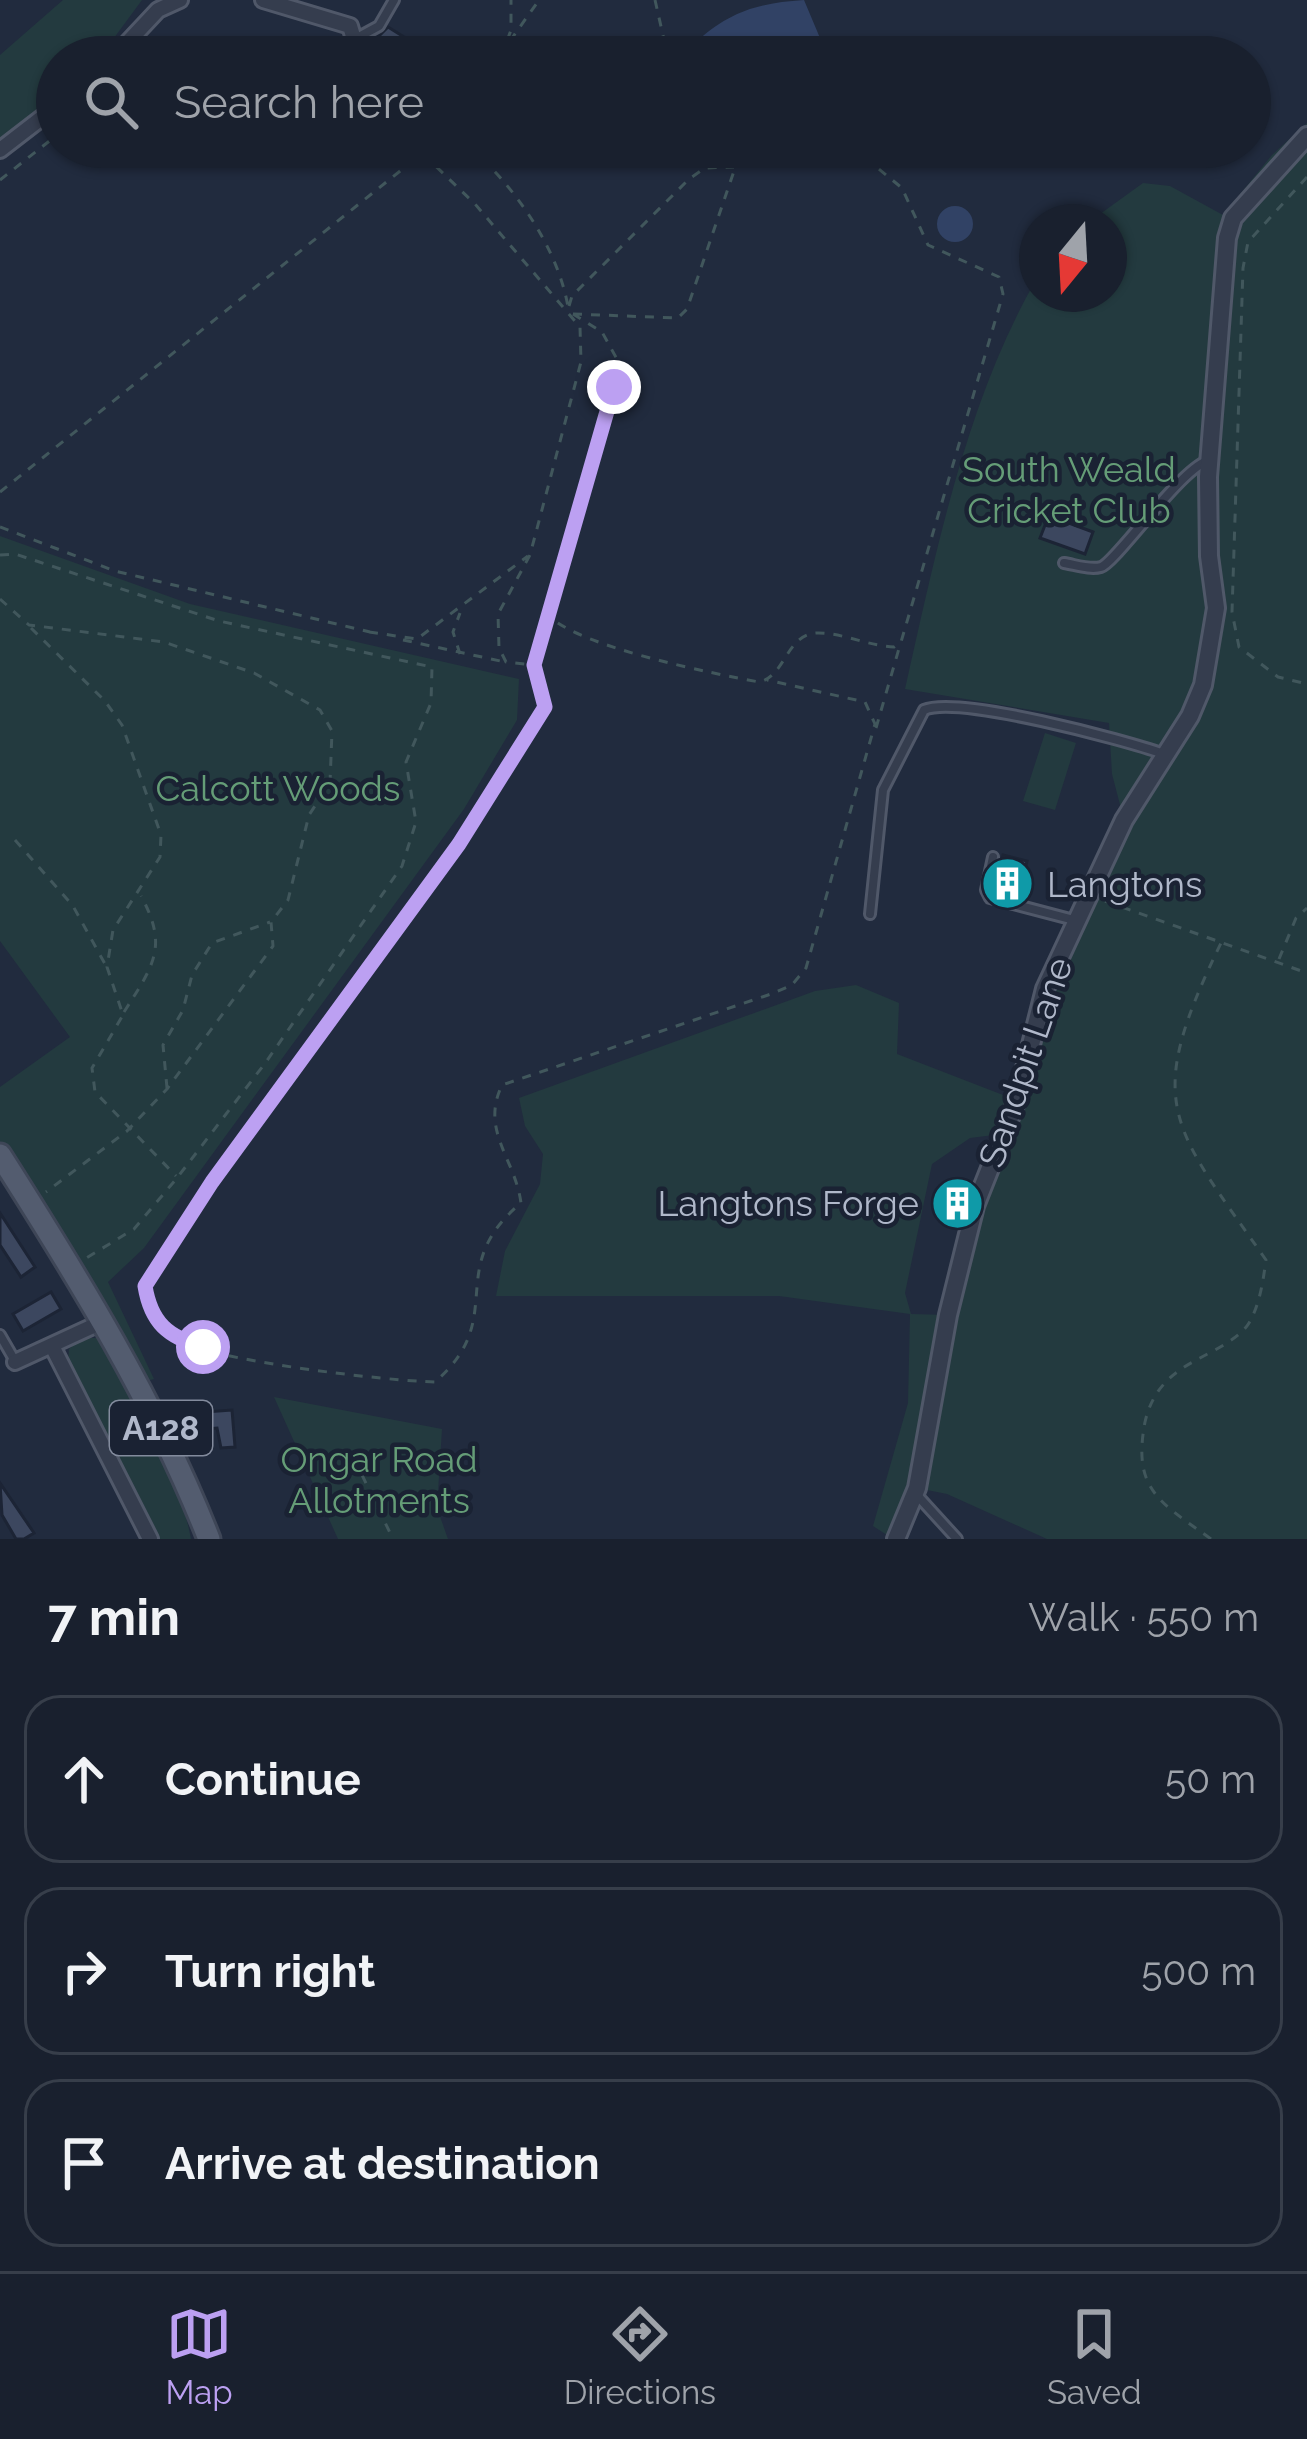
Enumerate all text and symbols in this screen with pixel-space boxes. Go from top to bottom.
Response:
search box [36,36,1271,168]
icon: search [78,69,144,135]
text: Search here [174,76,424,129]
north arrow [1019,204,1127,312]
route end [587,360,641,414]
park label: South Weald Cricket Club [962,448,1176,531]
park label: Calcott Woods [156,767,400,809]
building icon: Langtons [980,856,1036,912]
place label: Langtons [1047,863,1202,905]
street label: Sandpit Lane [970,952,1080,1172]
building icon: Langtons Forge [930,1175,986,1231]
place label: Langtons Forge [657,1182,919,1224]
route start [176,1320,230,1374]
road number: A128 [110,1401,212,1455]
park label: Ongar Road Allotments [280,1438,478,1521]
text: 7 min [48,1587,180,1647]
text: Walk · 550 m [1028,1594,1259,1640]
icon: ahead [51,1746,117,1812]
text: Continue [165,1753,361,1806]
text: 50 m [1165,1756,1256,1802]
icon: right [51,1938,117,2004]
text: Turn right [165,1945,375,1998]
text: 500 m [1141,1948,1256,1994]
icon: arrive [51,2130,117,2196]
text: Arrive at destination [165,2137,600,2190]
tab: Map [166,2301,233,2412]
tab: Directions [564,2301,716,2412]
tab: Saved [1047,2301,1141,2412]

